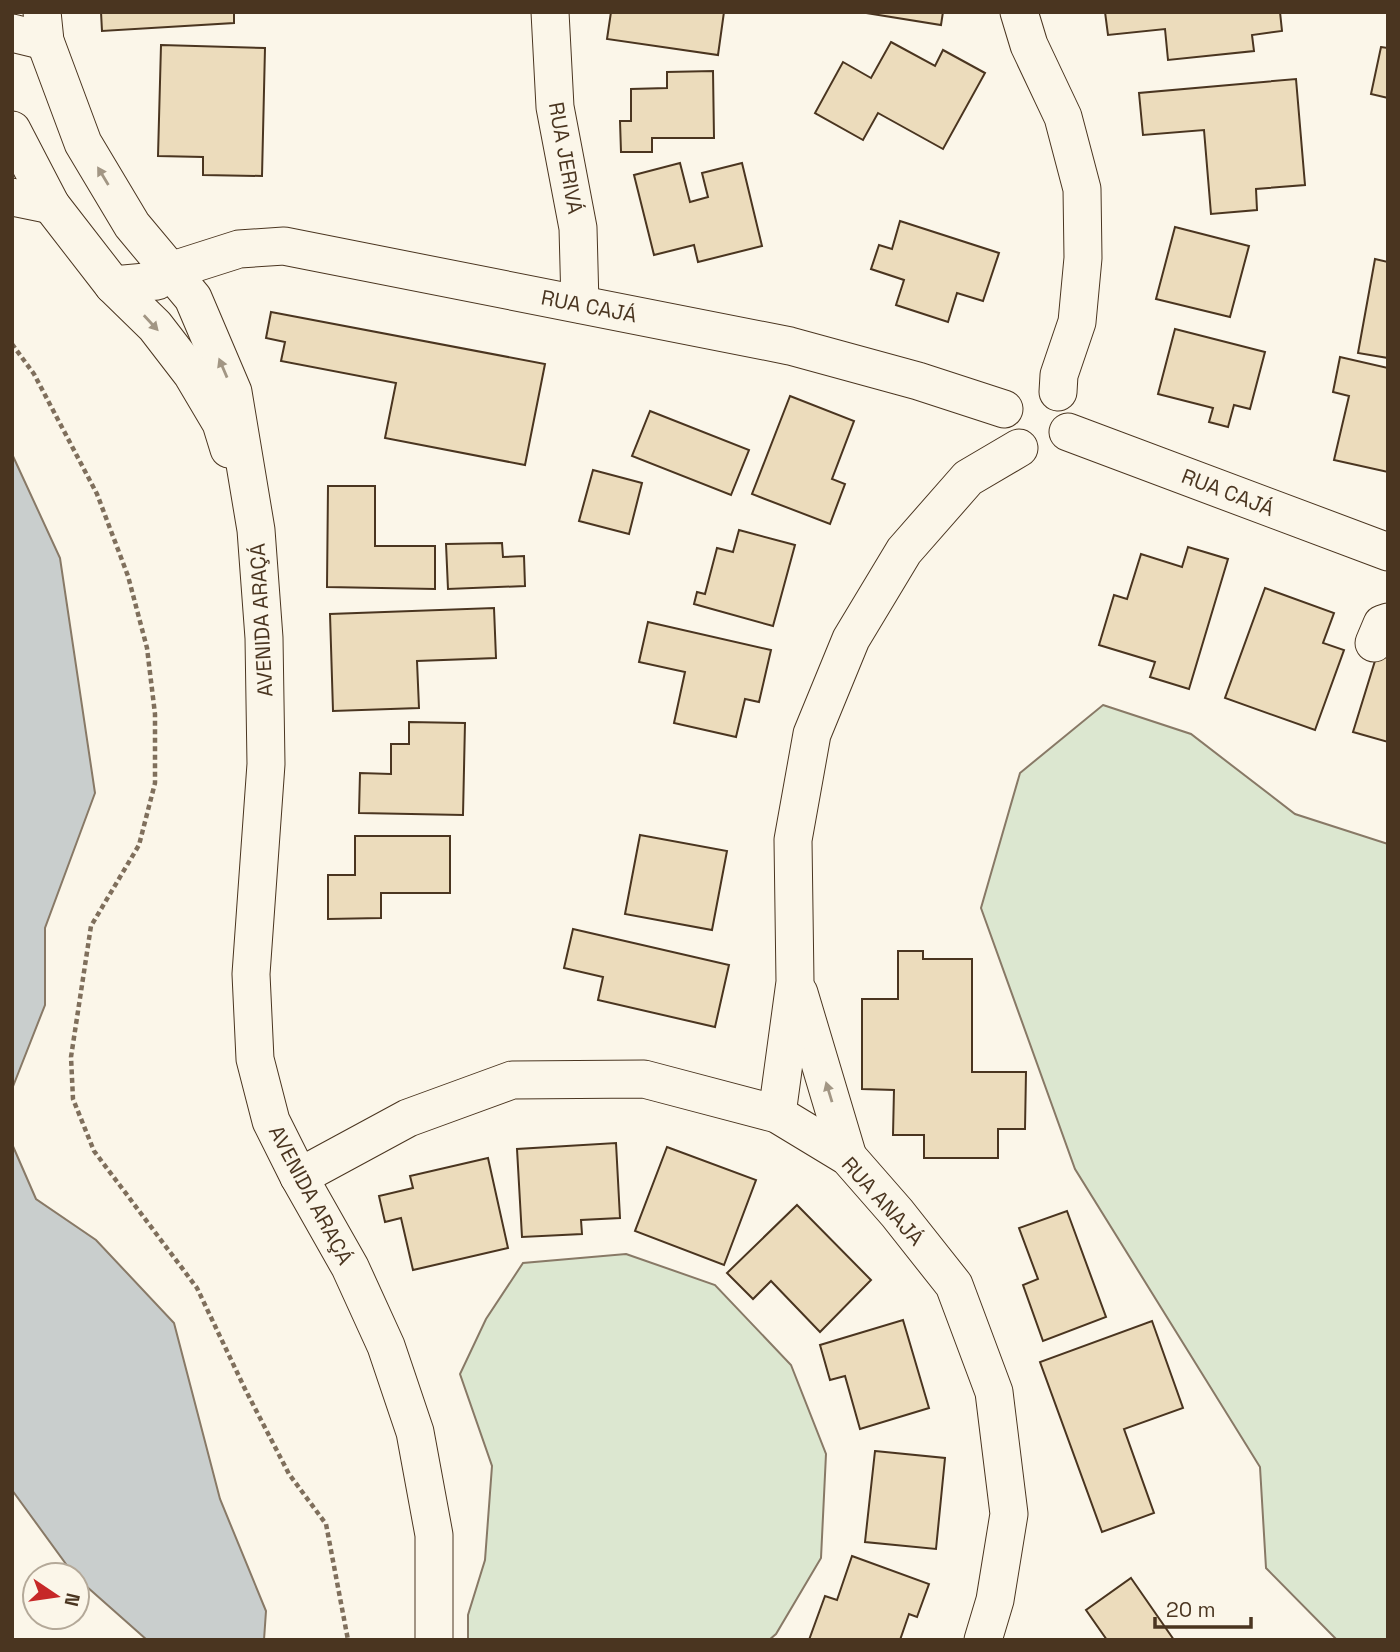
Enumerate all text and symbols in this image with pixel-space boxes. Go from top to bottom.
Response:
street label: RUA JERIVÁ [543,100,589,216]
one-way arrow [97,167,109,186]
street label: RUA CAJÁ [539,283,639,329]
one-way arrow [143,314,159,331]
one-way arrow [217,357,228,378]
street label: RUA CAJÁ [1178,462,1278,522]
street label: AVENIDA ARAÇÁ [243,542,279,698]
one-way arrow [823,1081,833,1102]
street label: AVENIDA ARAÇÁ [263,1121,359,1269]
street label: RUA ANAJÁ [836,1151,930,1251]
north arrow [21,1561,91,1631]
scale bar [1155,1586,1251,1630]
text: N [58,1591,86,1609]
text: 20 m [1166,1596,1216,1623]

